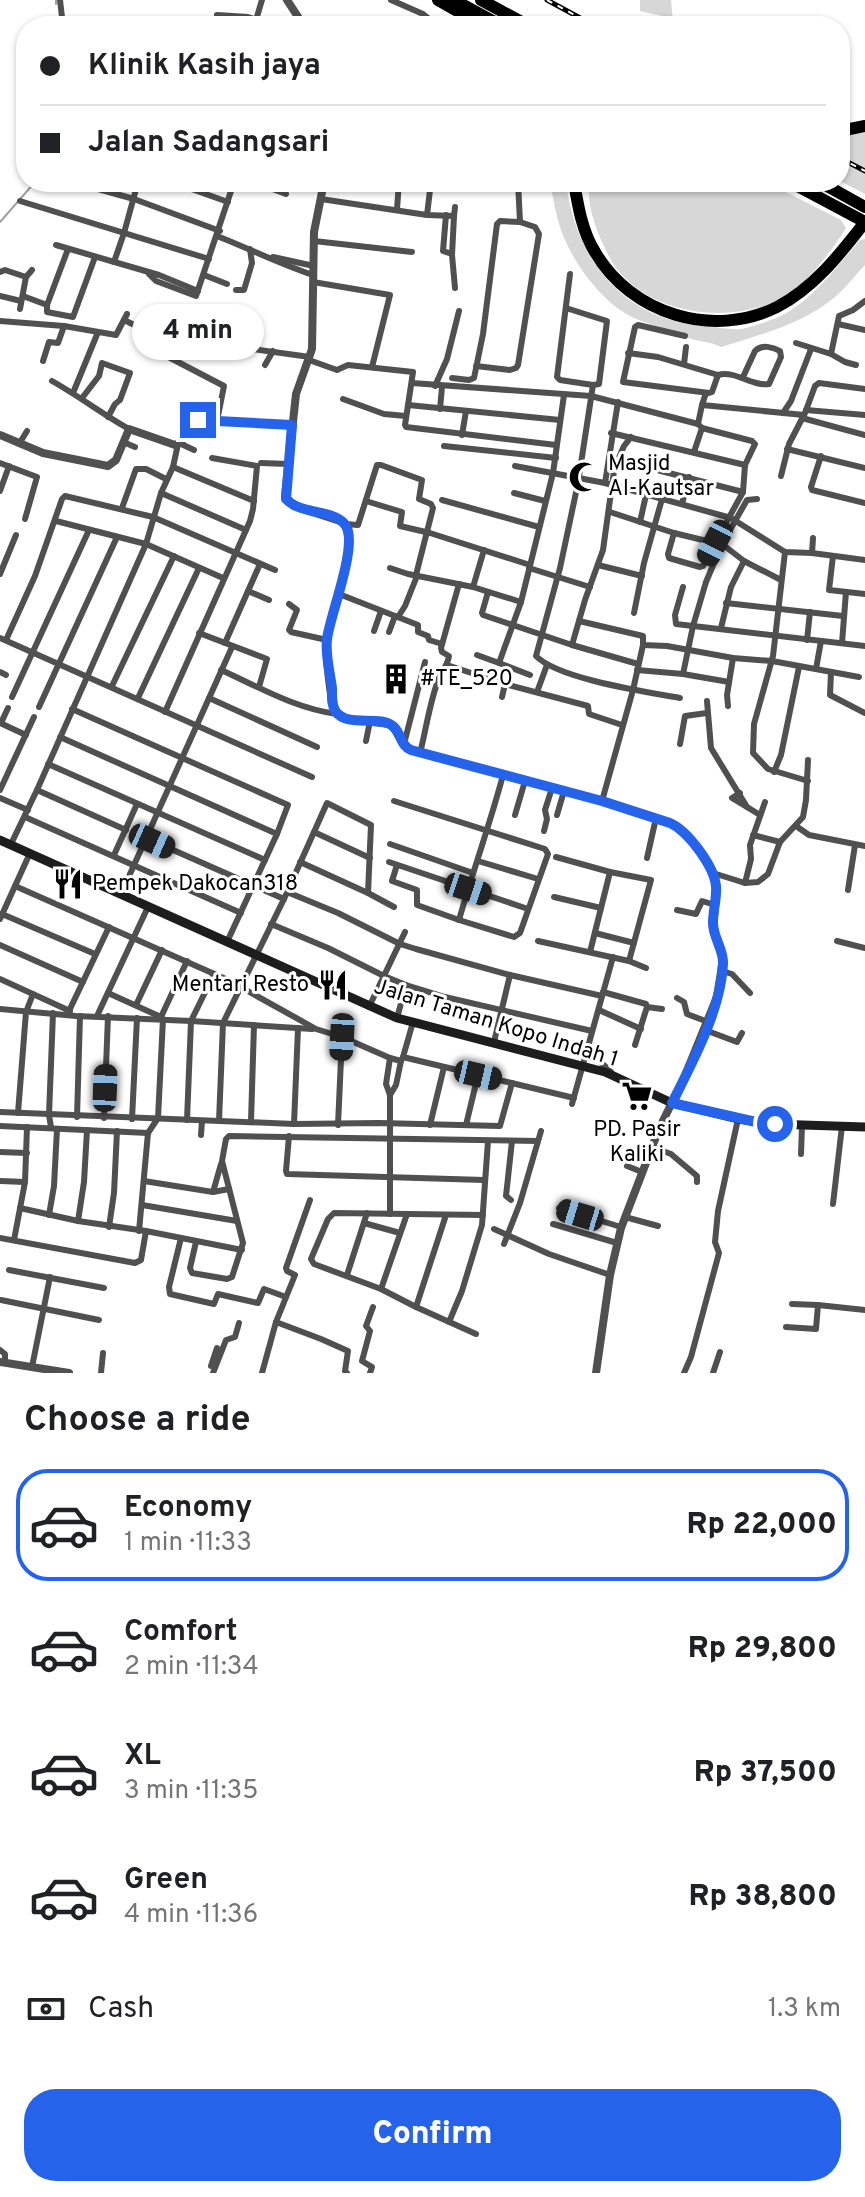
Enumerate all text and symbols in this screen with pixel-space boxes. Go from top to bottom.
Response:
text: Klinik Kasih jaya [88,48,321,85]
text: Jalan Sadangsari [88,125,329,162]
callout: 4 min [132,304,264,360]
text: 4 min [163,315,233,348]
route end [180,402,216,438]
place label: Masjid Al-Kautsar [608,451,714,503]
mosque icon: Masjid Al-Kautsar [567,460,601,494]
car [693,516,737,570]
building icon: #TE_520 [379,662,413,696]
place label: #TE_520 [420,666,513,693]
car [125,820,179,862]
restaurant icon: Pempek Dakocan318 [51,867,85,901]
car [441,870,495,908]
place label: Pempek Dakocan318 [92,871,298,898]
restaurant icon: Mentari Resto [316,968,350,1002]
place label: Mentari Resto [172,972,309,999]
street label: Jalan Taman Kopo Indah 1 [370,974,622,1074]
car [329,1012,355,1062]
car [452,1058,504,1092]
car [92,1064,118,1112]
supermarket icon: PD. Pasir Kaliki [620,1079,654,1113]
route start [757,1106,793,1142]
place label: PD. Pasir Kaliki [593,1117,681,1169]
car [554,1197,606,1233]
text: Choose a ride [24,1398,250,1444]
icon: car [28,1489,100,1561]
text: Economy [124,1490,252,1527]
text: Rp 22,000 [686,1507,837,1544]
text: 1 min · 11:33 [124,1527,252,1560]
icon: car [28,1613,100,1685]
text: Comfort [124,1614,237,1651]
text: Rp 29,800 [688,1631,837,1668]
text: 2 min · 11:34 [124,1651,259,1684]
icon: car [28,1737,100,1809]
text: XL [124,1738,161,1775]
text: Rp 37,500 [694,1755,837,1792]
text: 3 min · 11:35 [124,1775,258,1808]
icon: car [28,1861,100,1933]
text: Green [124,1862,208,1899]
text: Rp 38,800 [689,1879,837,1916]
text: 4 min · 11:36 [124,1899,258,1932]
icon: cash [24,1987,68,2031]
text: Cash [88,1991,154,2028]
text: 1.3 km [768,1993,841,2026]
button: Confirm [24,2089,841,2181]

